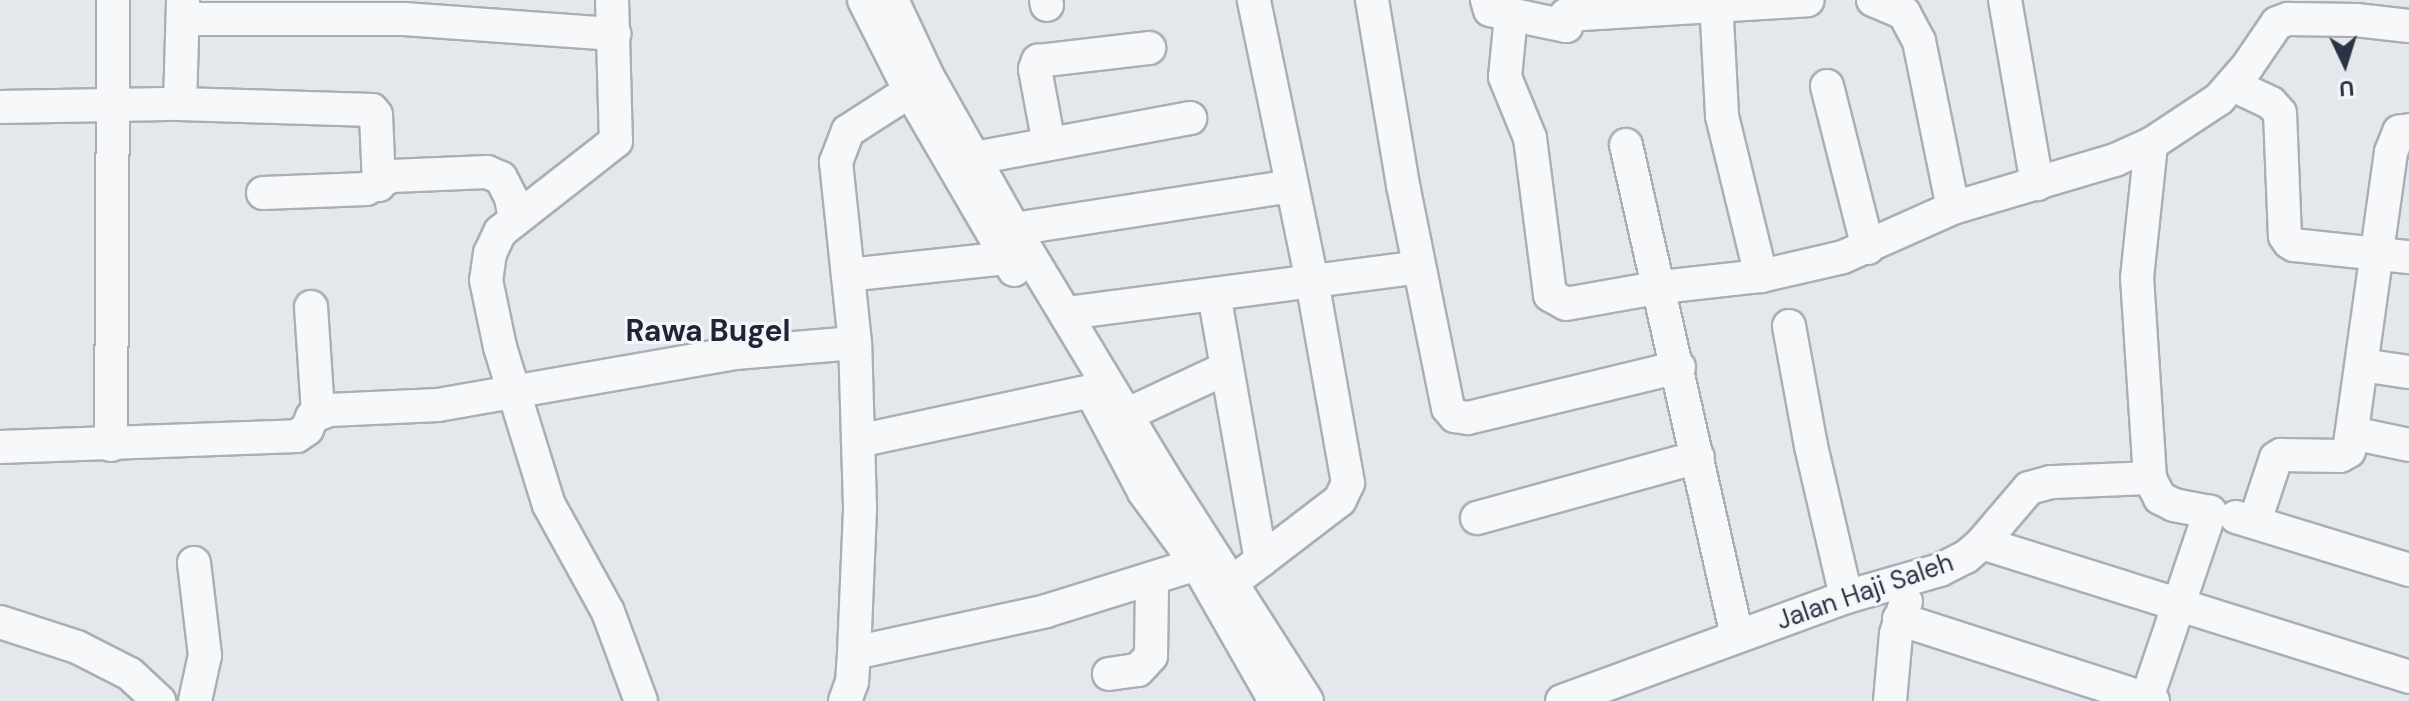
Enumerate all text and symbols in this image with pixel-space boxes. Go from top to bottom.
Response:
north arrow [2305,24,2385,104]
text: U [2338,73,2355,103]
district label: Rawa Bugel [625,313,791,349]
street label: Jalan Haji Saleh [1772,547,1958,637]

